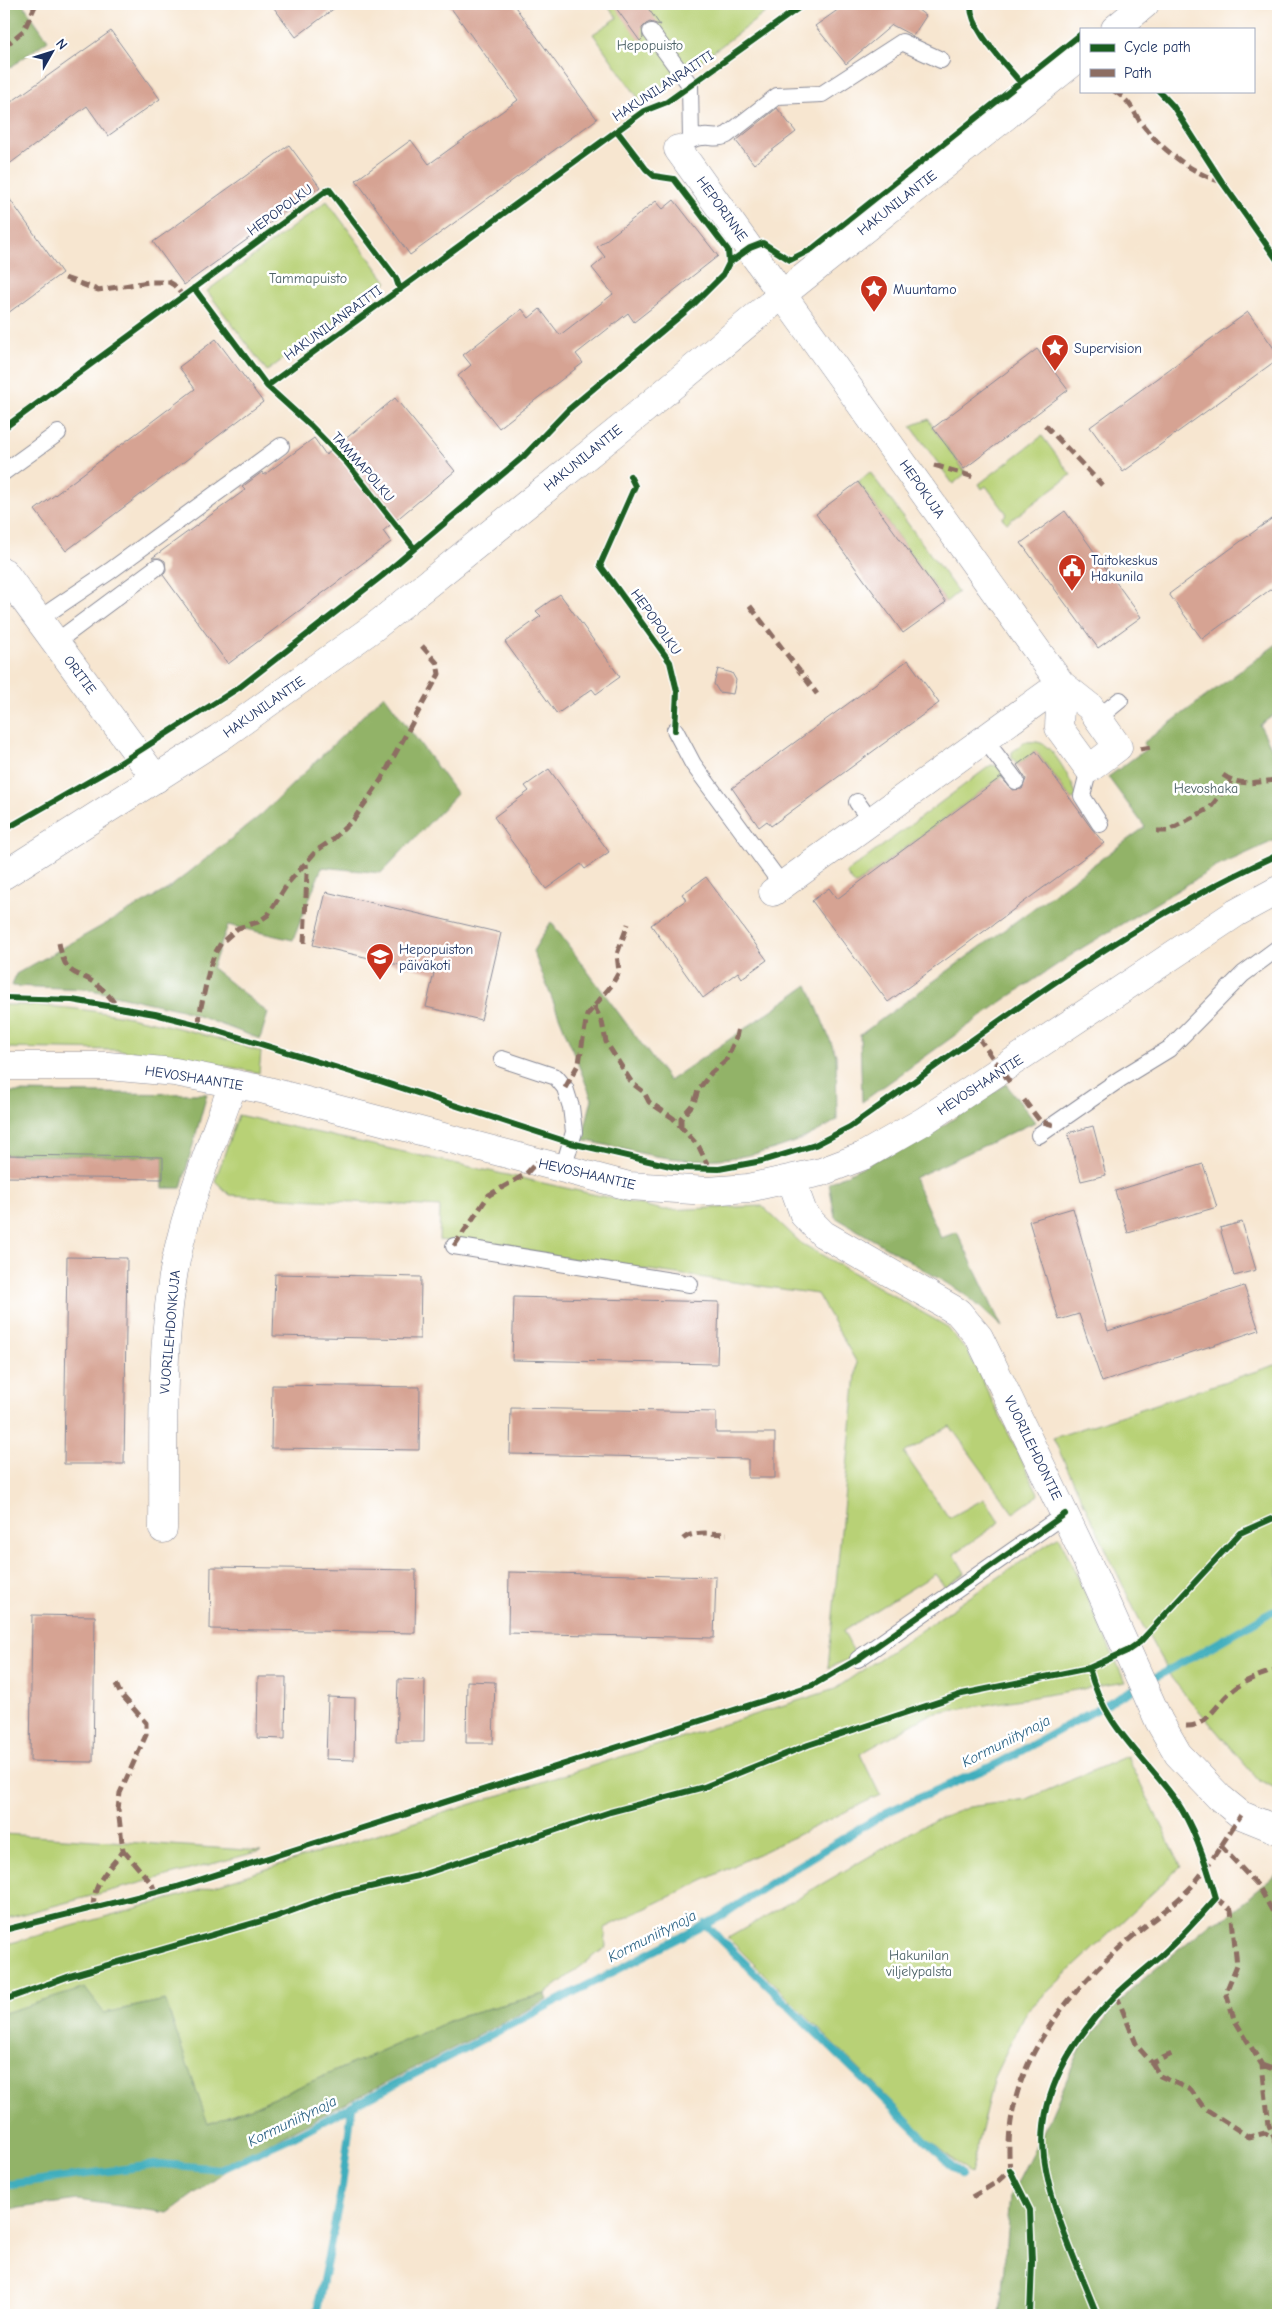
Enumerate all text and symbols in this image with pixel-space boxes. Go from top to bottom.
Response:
north arrow [28,28,78,78]
legend [1080,28,1254,92]
text: N [52,35,71,53]
park label: Hepopuisto [617,37,683,54]
text: Cycle path [1124,38,1191,56]
street label: HAKUNILANRAITTI [609,47,717,125]
text: Path [1124,64,1152,82]
street label: HAKUNILANTIE [854,167,940,239]
street label: HEPORINNE [693,173,751,245]
street label: HEPOPOLKU [244,181,316,239]
park label: Tammapuisto [269,270,347,287]
place icon: Muuntamo [859,274,889,313]
place label: Muuntamo [893,281,957,298]
street label: HAKUNILANRAITTI [281,282,385,364]
place icon: Supervision [1040,333,1070,372]
place label: Supervision [1074,340,1142,357]
street label: HAKUNILANTIE [540,421,626,495]
street label: TAMMAPOLKU [328,429,398,505]
street label: HEPOKUJA [896,456,948,522]
place label: Taitokeskus Hakunila [1091,552,1158,585]
public building icon: Taitokeskus Hakunila [1057,553,1087,592]
street label: HEPOPOLKU [627,586,685,658]
street label: ORITIE [60,652,100,698]
street label: HAKUNILANTIE [220,672,308,742]
park label: Hevoshaka [1174,780,1238,797]
place label: Hepopuiston päiväkoti [399,941,473,974]
school or university icon: Hepopuiston päiväkoti [365,942,395,981]
street label: HEVOSHAANTIE [934,1051,1026,1119]
street label: HEVOSHAANTIE [144,1062,244,1094]
street label: HEVOSHAANTIE [537,1155,637,1193]
street label: VUORILEHDONKUJA [156,1269,184,1395]
street label: VUORILEHDONTIE [1000,1393,1066,1503]
water label: Kormuniitynoja [959,1711,1054,1771]
water label: Kormuniitynoja [605,1906,700,1966]
park label: Hakunilan viljelypalsta [885,1947,952,1980]
water label: Kormuniitynoja [244,2092,340,2150]

